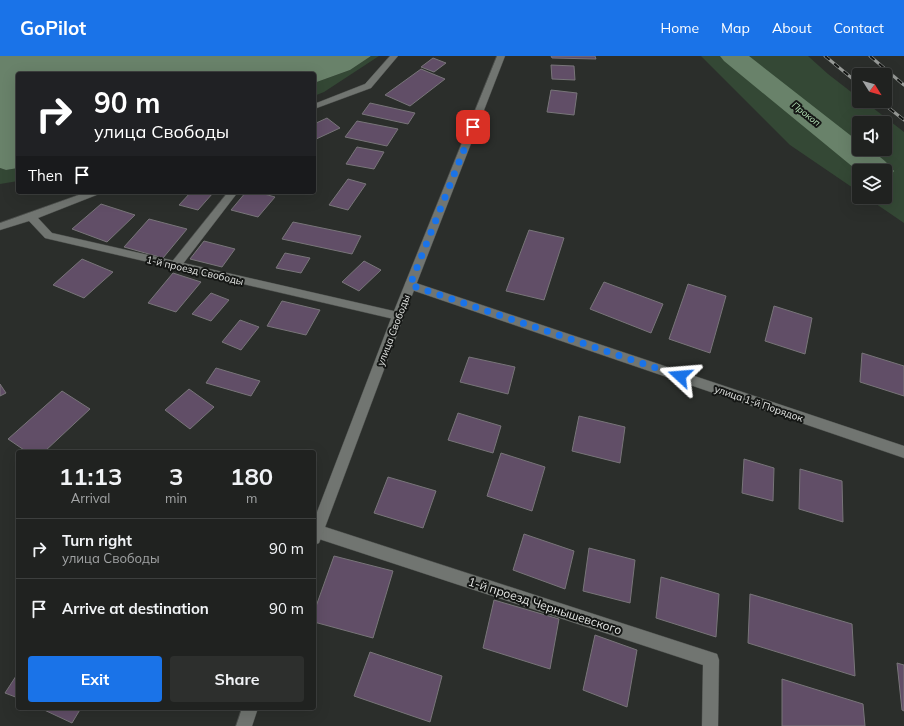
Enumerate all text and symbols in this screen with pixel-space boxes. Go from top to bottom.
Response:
text: GoPilot [20,16,86,40]
text: Home [660,19,699,37]
text: Map [721,19,750,37]
text: About [772,19,812,37]
text: Contact [834,19,884,37]
north arrow [852,68,892,108]
map controls [852,68,892,204]
text: 90 m [94,85,160,120]
icon: right [28,88,80,140]
water label: Прокоп [790,99,823,128]
pin [456,110,490,144]
icon: arrive [462,116,484,138]
button: sound [852,116,892,156]
text: улица Свободы [94,120,229,143]
icon: arrive [71,164,93,186]
button: layers [852,164,892,204]
text: Then [28,166,63,185]
street label: 1-й проезд Свободы [145,253,245,288]
street label: улица Свободы [374,293,413,368]
position arrow [659,355,701,397]
street label: улица 1-й Порядок [713,382,805,425]
text: 11:13 [59,461,122,491]
text: 3 [169,461,183,491]
text: 180 [230,461,273,491]
text: Arrival [71,490,110,506]
text: min [165,490,187,506]
text: m [246,490,257,506]
text: Turn right [62,531,132,550]
icon: right [28,538,50,560]
text: 90 m [269,539,304,558]
text: улица Свободы [62,550,160,566]
street label: 1-й проезд Чернышевского [466,574,624,637]
icon: arrive [28,598,50,620]
text: Arrive at destination [62,599,209,618]
text: 90 m [269,599,304,618]
button: Exit [28,656,162,702]
button: Share [170,656,304,702]

